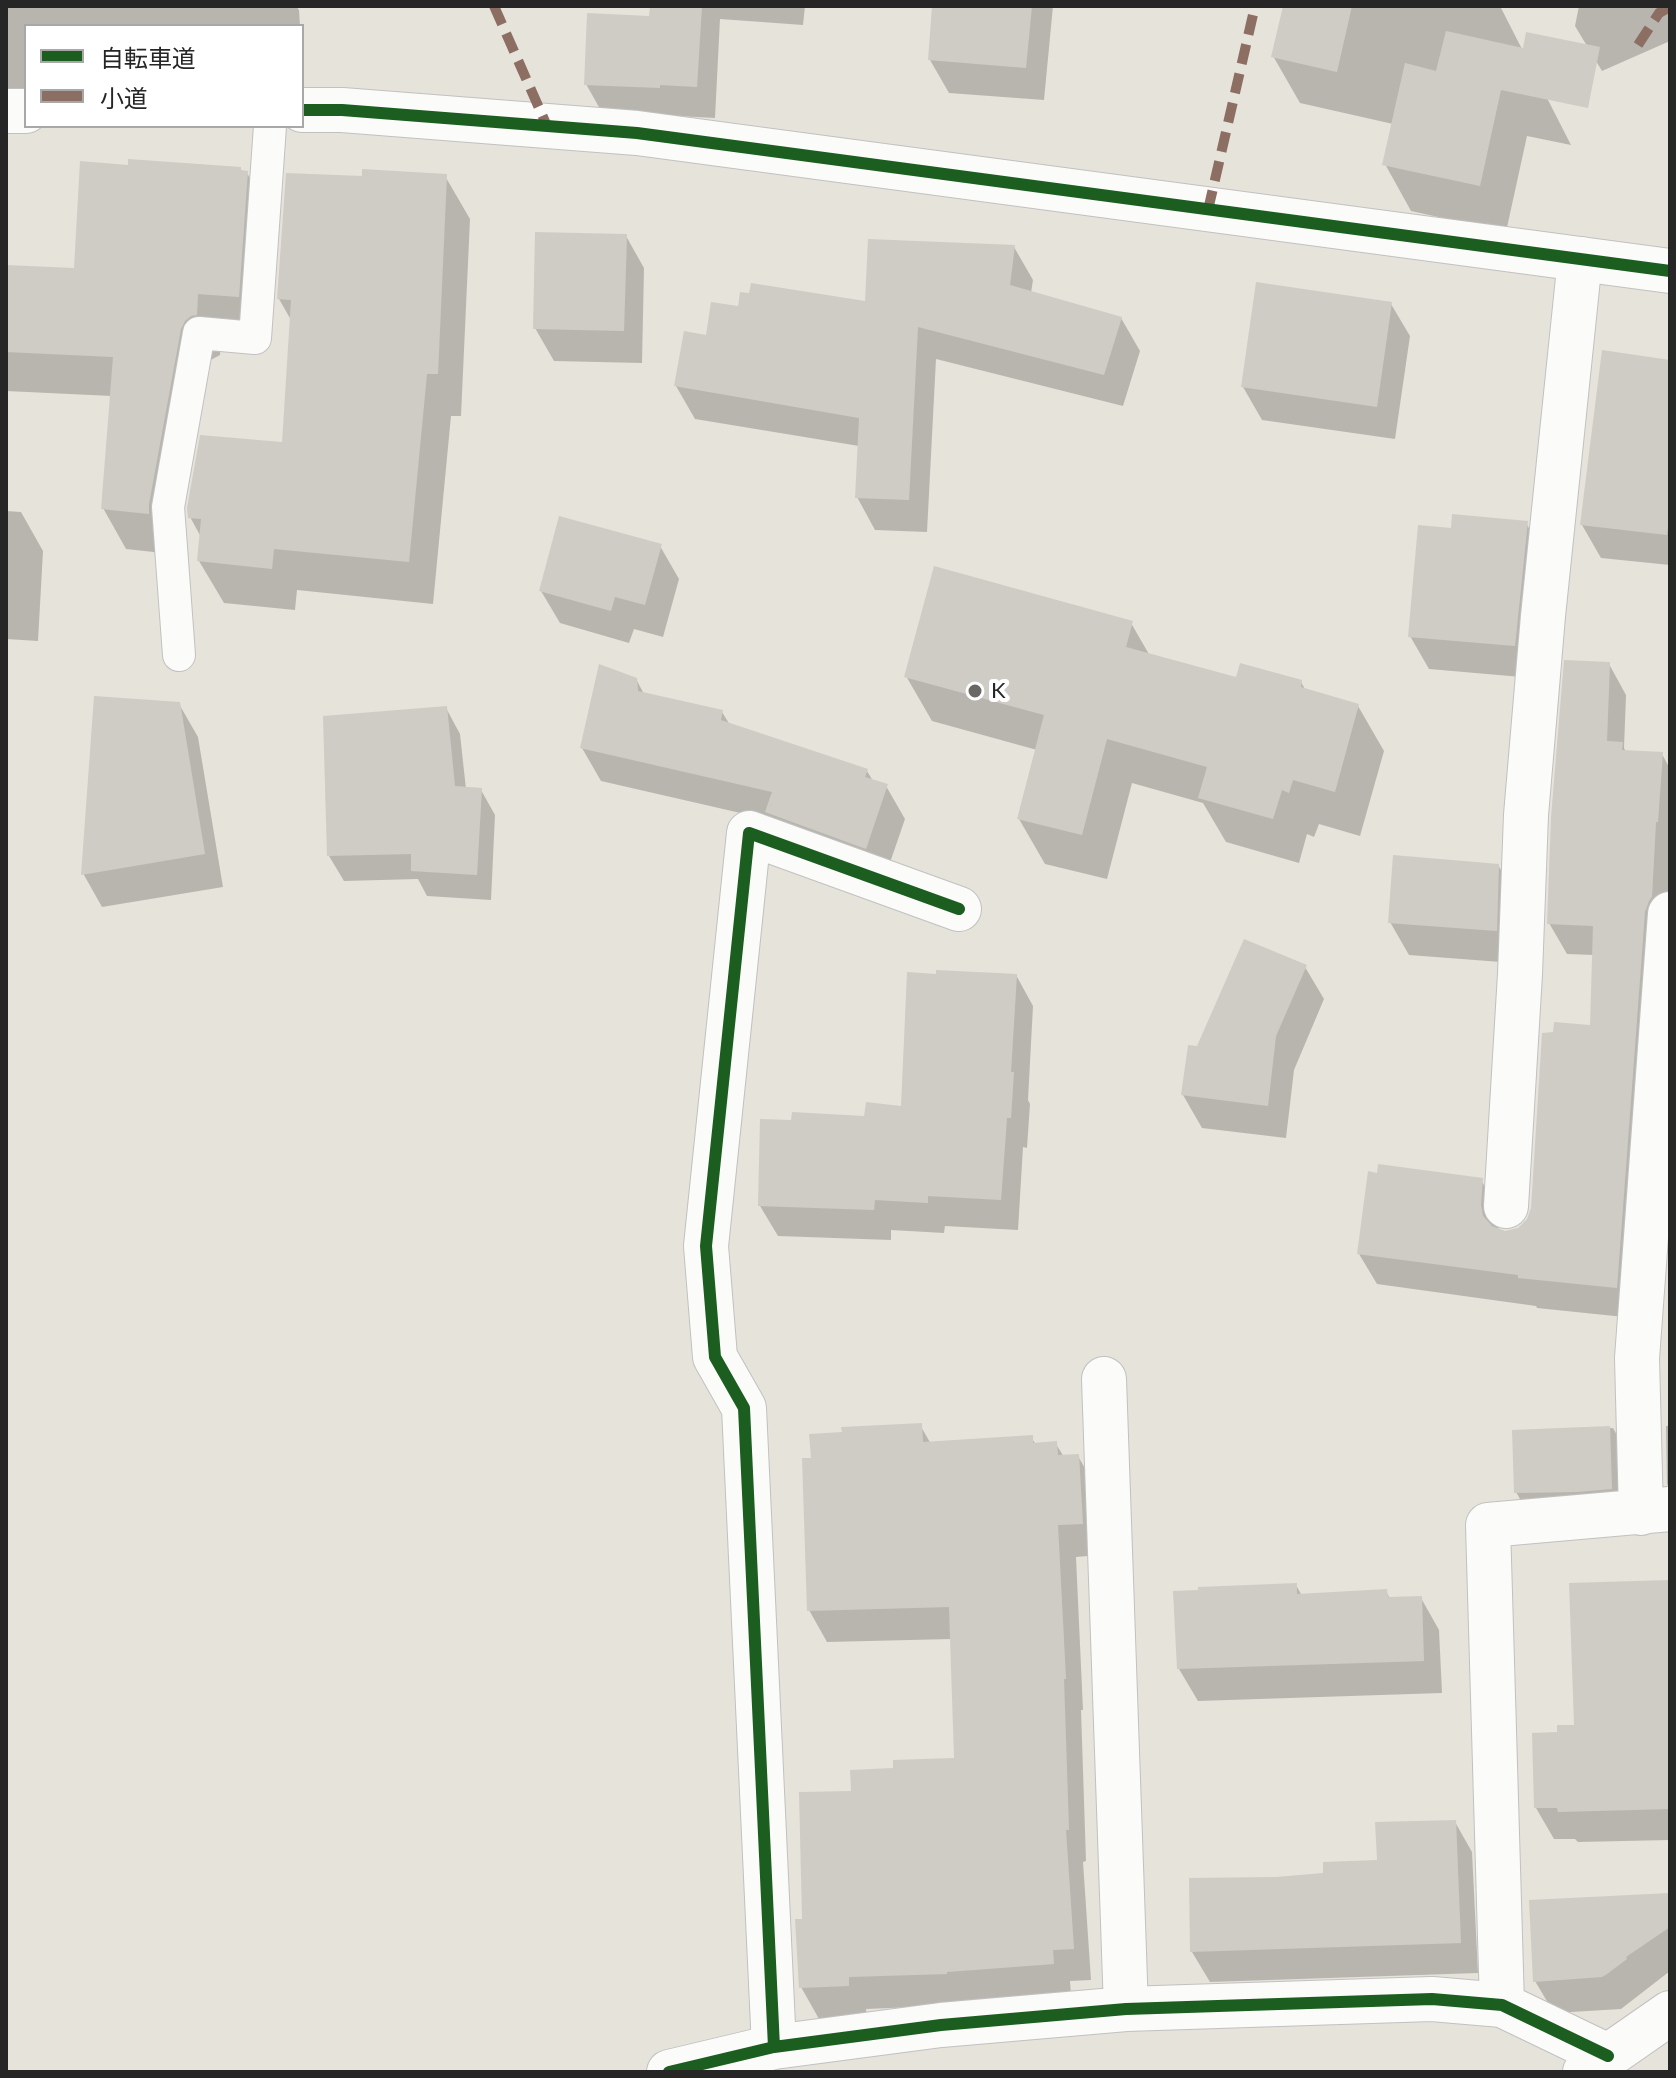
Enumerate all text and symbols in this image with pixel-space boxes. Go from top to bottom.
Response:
legend [24,24,304,128]
text: 自転車道 [100,43,196,72]
text: 小道 [100,83,148,112]
place label: K [991,678,1006,704]
marker: K [966,682,984,700]

